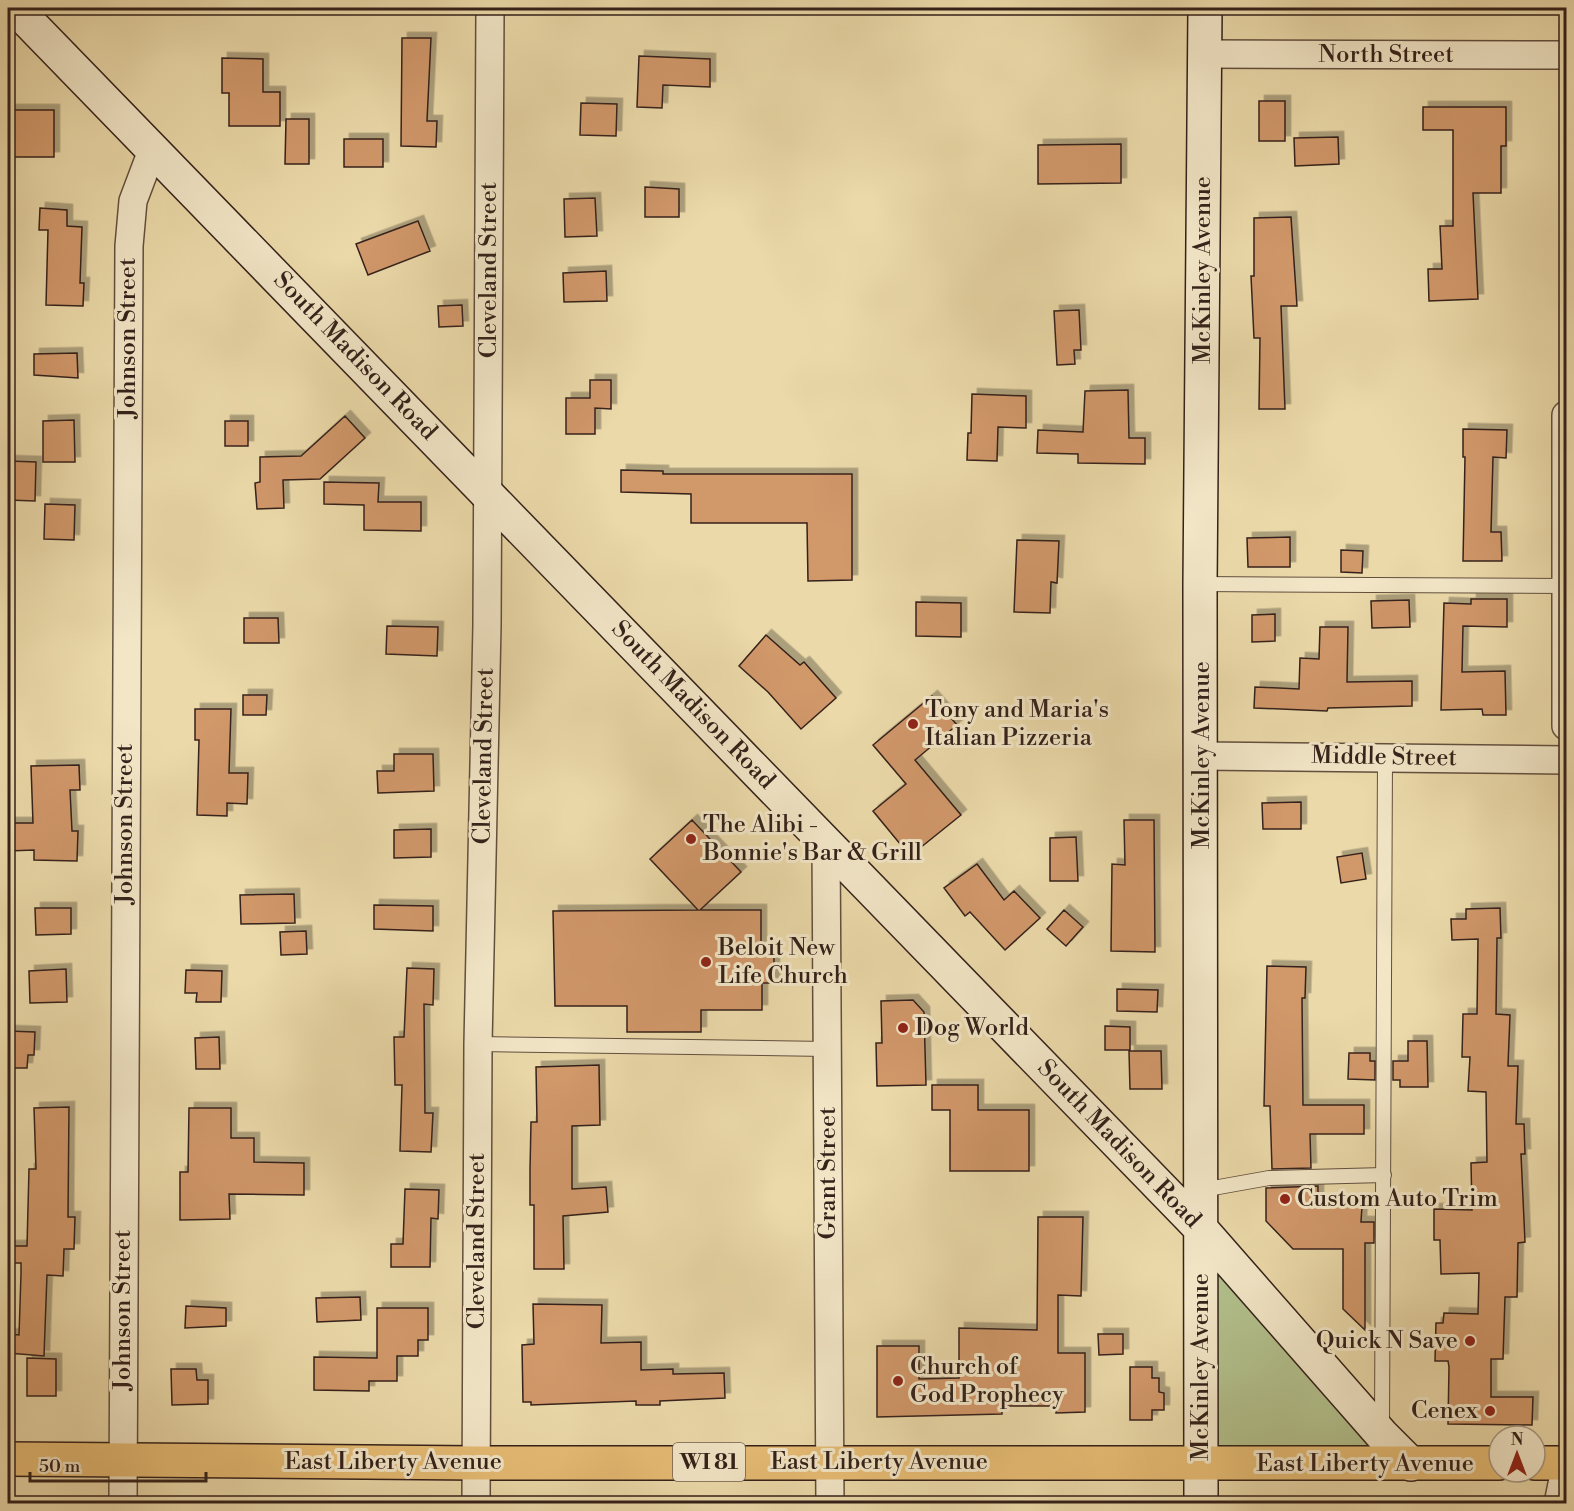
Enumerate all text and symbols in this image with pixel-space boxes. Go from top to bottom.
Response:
street label: North Street [1318,40,1454,70]
street label: McKinley Avenue [1188,176,1218,364]
street label: Cleveland Street [474,181,504,358]
street label: Johnson Street [113,257,143,419]
street label: South Madison Road [267,265,443,447]
street label: South Madison Road [605,614,781,796]
street label: McKinley Avenue [1187,661,1217,849]
street label: Cleveland Street [467,667,501,845]
place label: Tony and Maria's Italian Pizzeria [925,695,1109,753]
marker: Tony and Maria's Italian Pizzeria [906,717,920,731]
street label: Middle Street [1311,741,1458,773]
street label: Johnson Street [110,743,140,905]
place label: The Alibi - Bonnie's Bar & Grill [702,810,922,868]
marker: The Alibi - Bonnie's Bar & Grill [684,832,698,846]
place label: Beloit New Life Church [717,933,848,991]
marker: Beloit New Life Church [699,955,713,969]
place label: Dog World [915,1013,1029,1043]
marker: Dog World [896,1021,910,1035]
street label: South Madison Road [1031,1053,1207,1235]
street label: Grant Street [813,1106,843,1240]
street label: Cleveland Street [462,1152,492,1329]
place label: Custom Auto Trim [1297,1184,1498,1214]
marker: Custom Auto Trim [1278,1192,1292,1206]
street label: Johnson Street [108,1229,138,1391]
street label: McKinley Avenue [1186,1273,1216,1461]
place label: Quick N Save [1316,1326,1458,1356]
marker: Quick N Save [1463,1334,1477,1348]
place label: Church of God Prophecy [910,1352,1064,1410]
marker: Church of God Prophecy [891,1374,905,1388]
place label: Cenex [1411,1396,1479,1426]
marker: Cenex [1483,1404,1497,1418]
north arrow [1487,1424,1547,1484]
text: N [1511,1430,1524,1450]
road number: WI 81 [673,1443,745,1481]
scale bar [30,1445,206,1483]
street label: East Liberty Avenue [284,1447,502,1477]
street label: East Liberty Avenue [770,1447,988,1477]
street label: East Liberty Avenue [1256,1449,1474,1479]
text: 50 m [39,1455,81,1478]

